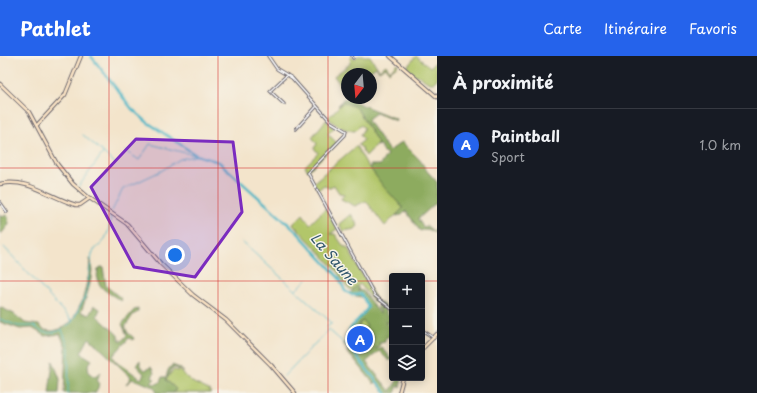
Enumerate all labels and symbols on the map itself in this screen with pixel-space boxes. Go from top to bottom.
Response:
north arrow [341,68,377,104]
water label: La Saune [306,228,364,290]
your location [165,245,185,265]
pin: A [347,324,373,354]

